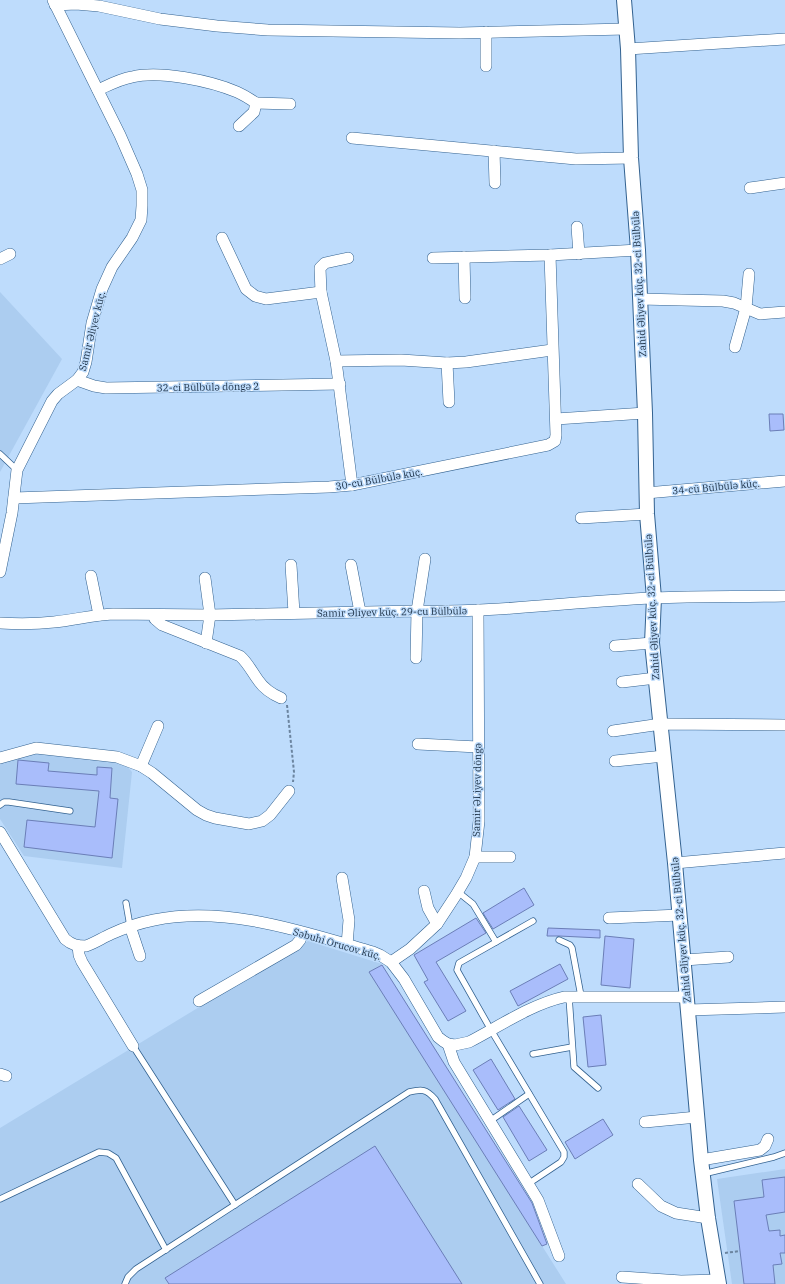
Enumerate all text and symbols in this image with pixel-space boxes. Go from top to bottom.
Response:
street label: Zahid Əliyev küç. 32-ci Bülbülə [629,211,649,357]
street label: Samir Əliyev küç. [76,290,108,372]
street label: 32-ci Bülbülə döngə 2 [157,380,259,394]
street label: 30-cü Bülbülə küç. [335,465,423,493]
street label: 34-cü Bülbülə küç. [672,477,760,497]
street label: Zahid Əliyev küç. 32-ci Bülbülə [642,534,662,680]
street label: Samir Əliyev küç. 29-cu Bülbülə [317,604,467,620]
street label: Samir ƏLiyev döngə [470,743,484,837]
street label: Zahid Əliyev küç. 32-ci Bülbülə [668,857,694,1003]
street label: Səbuhi Orucov küç. [292,925,382,963]

